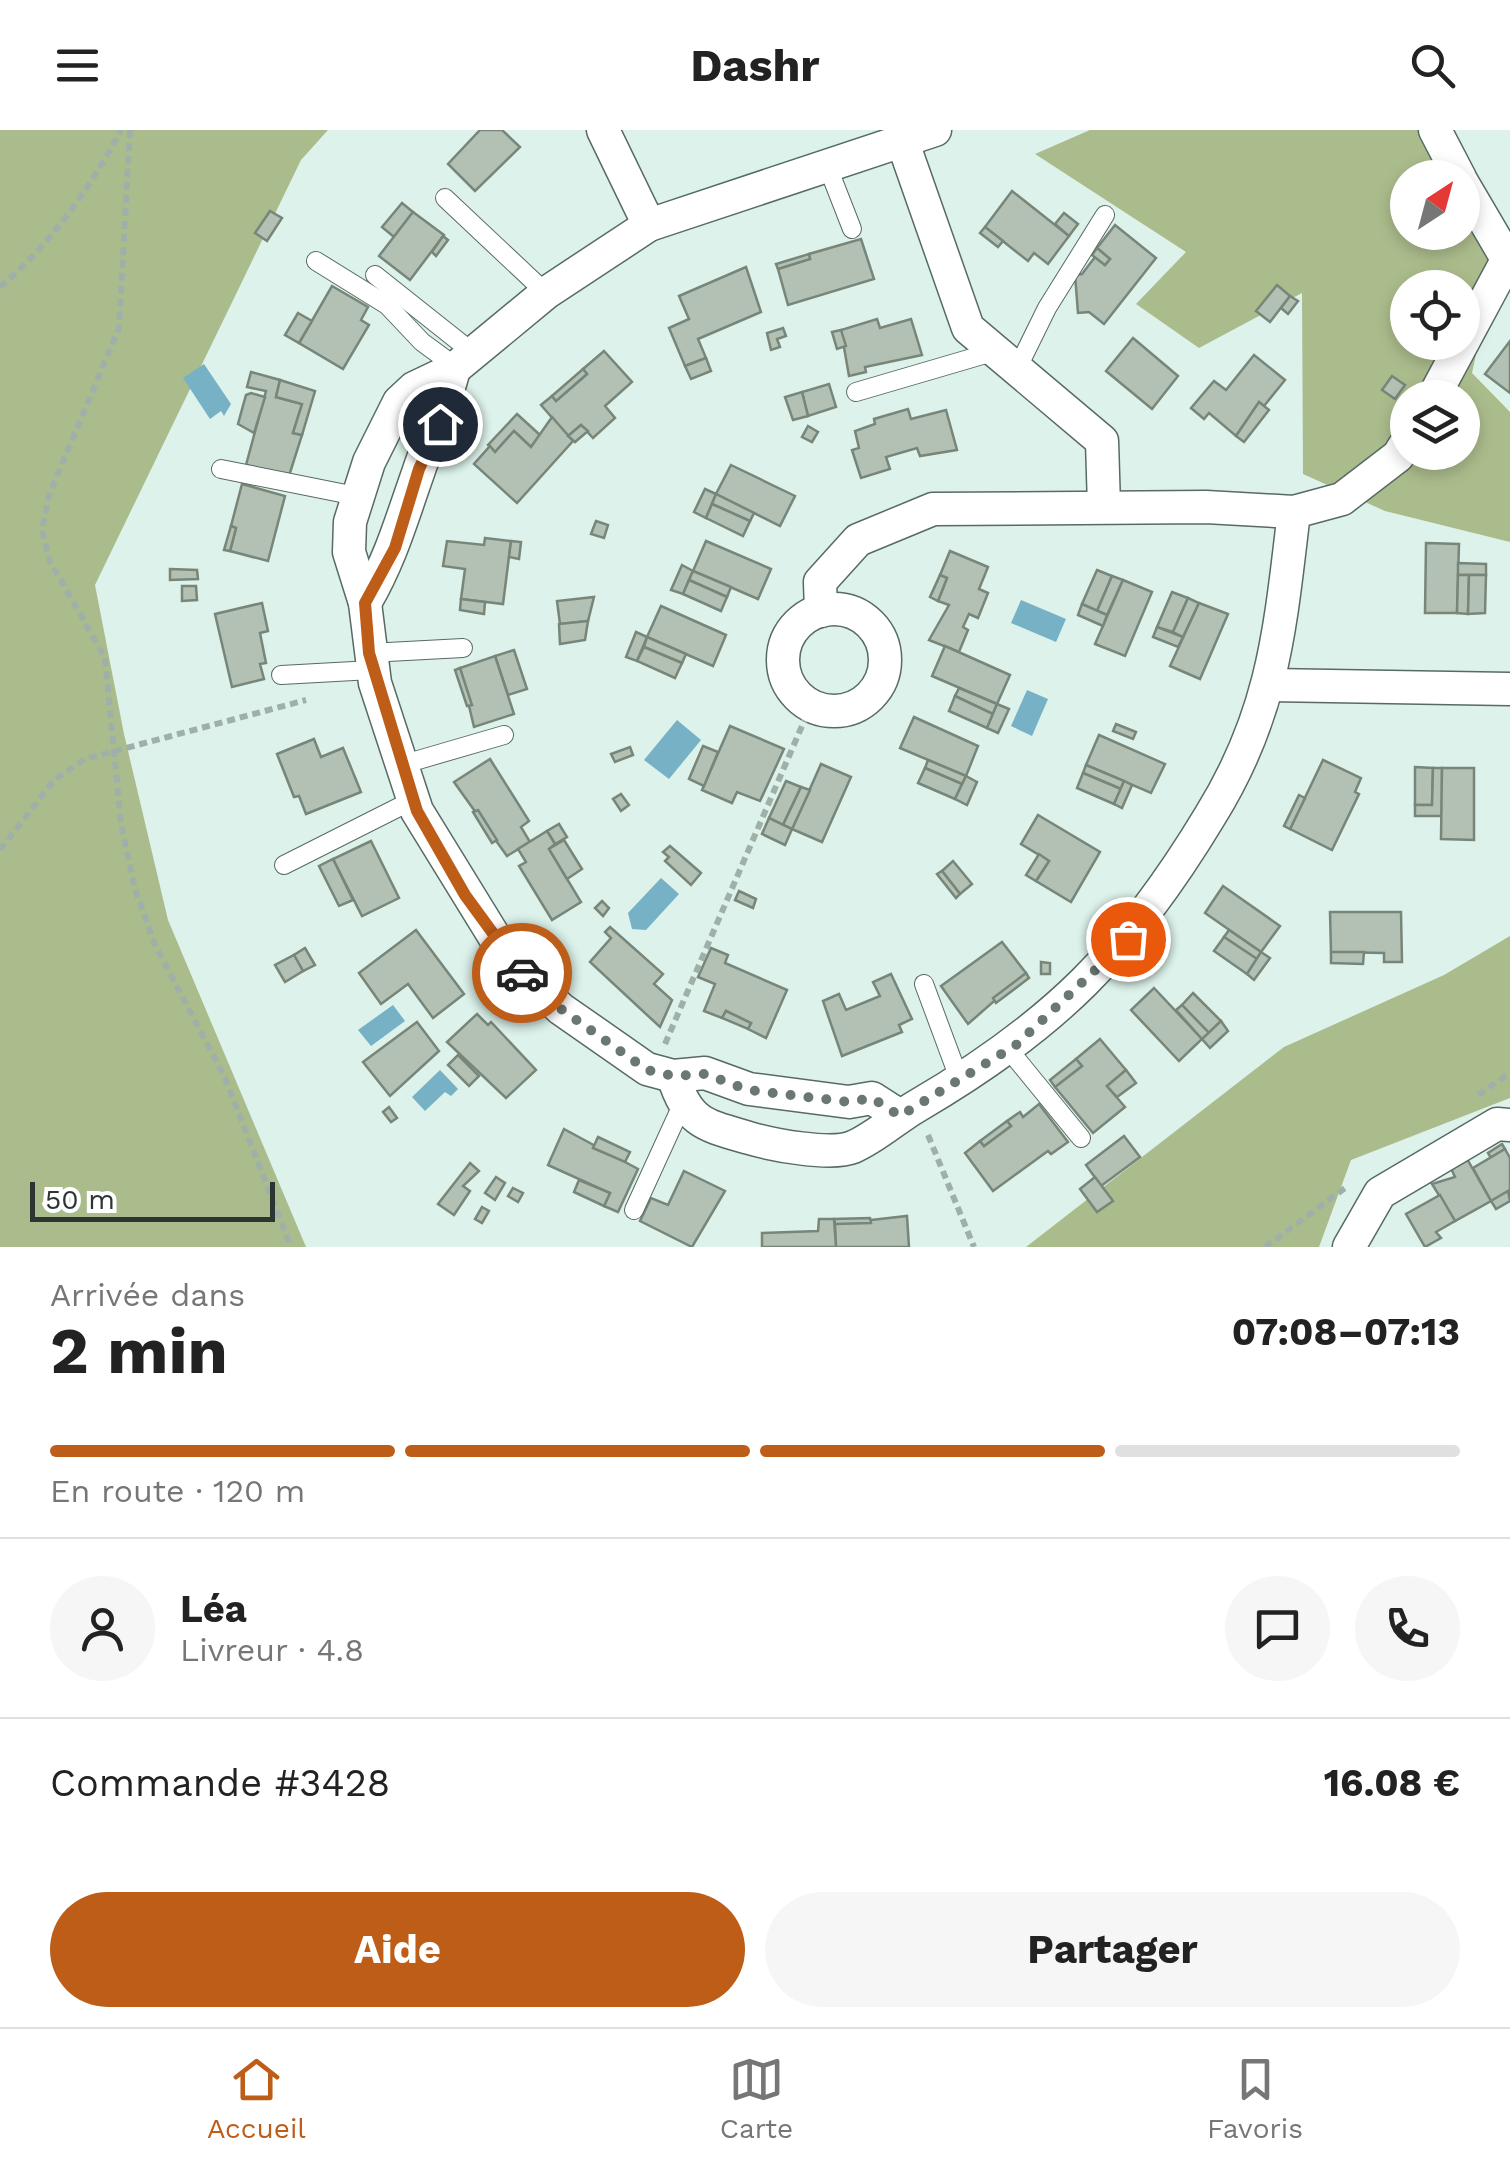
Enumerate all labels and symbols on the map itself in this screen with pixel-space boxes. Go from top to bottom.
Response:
north arrow [1390,160,1480,250]
pin [398,382,483,467]
pin [1086,897,1171,982]
courier [472,923,572,1023]
scale bar [30,1177,275,1222]

